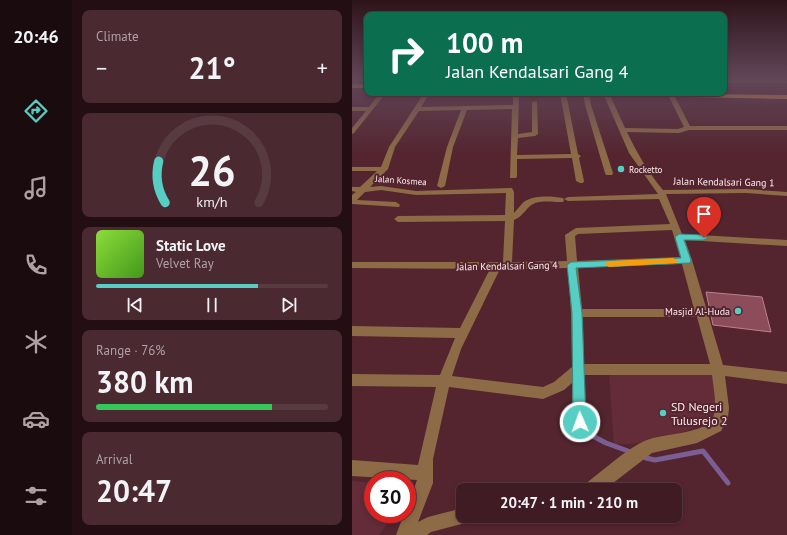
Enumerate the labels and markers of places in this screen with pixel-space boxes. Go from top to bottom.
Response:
marker: Rocketto [616,164,626,174]
place label: Rocketto [629,164,663,175]
pin [687,197,721,238]
place label: Masjid Al-Huda [665,305,730,318]
marker: Masjid Al-Huda [733,306,743,316]
place label: SD Negeri Tulusrejo 2 [671,399,727,428]
marker: SD Negeri Tulusrejo 2 [658,408,668,418]

